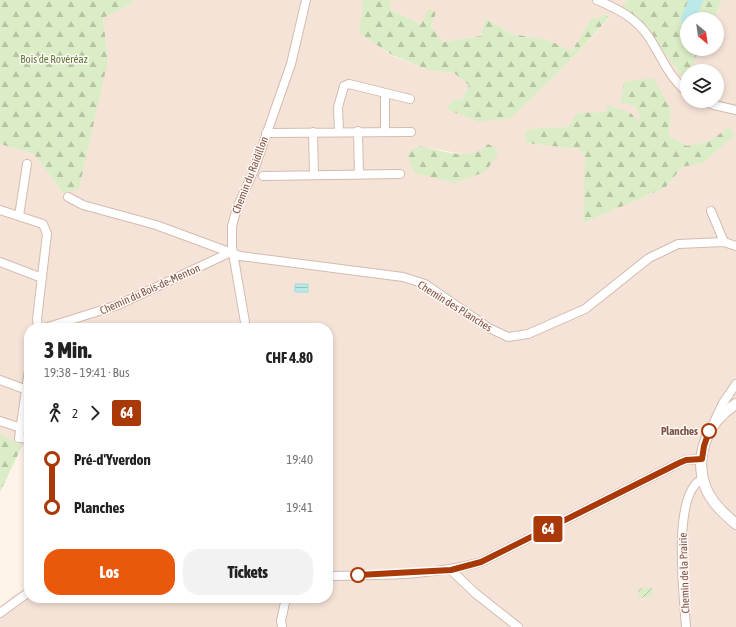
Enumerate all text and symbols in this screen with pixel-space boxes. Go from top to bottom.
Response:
north arrow [680,12,724,56]
map controls [680,12,724,108]
park label: Bois de Rovéréaz [20,53,88,65]
button: layers [680,64,724,108]
street label: Chemin du Raidillon [230,135,270,215]
street label: Chemin du Bois-de-Menton [98,261,202,317]
street label: Chemin des Planches [416,278,494,334]
text: 3 Min. [44,337,92,363]
text: CHF 4.80 [266,349,313,366]
text: 19:38 – 19:41 · Bus [44,365,130,380]
icon: walk [44,402,66,424]
icon: forward [84,402,106,424]
text: 64 [120,405,133,421]
text: 2 [72,406,78,421]
marker: Planches [701,423,717,439]
place label: Planches [661,425,698,437]
text: Pré-d'Yverdon [74,451,151,468]
text: 19:40 [286,452,313,467]
text: Planches [74,499,125,516]
text: 19:41 [286,500,313,515]
line badge: 64 [530,516,566,542]
text: 64 [541,521,555,537]
street label: Chemin de la Prairie [677,532,691,614]
button: Los [44,549,175,595]
button: Tickets [183,549,313,595]
unlabelled marker [350,567,366,583]

